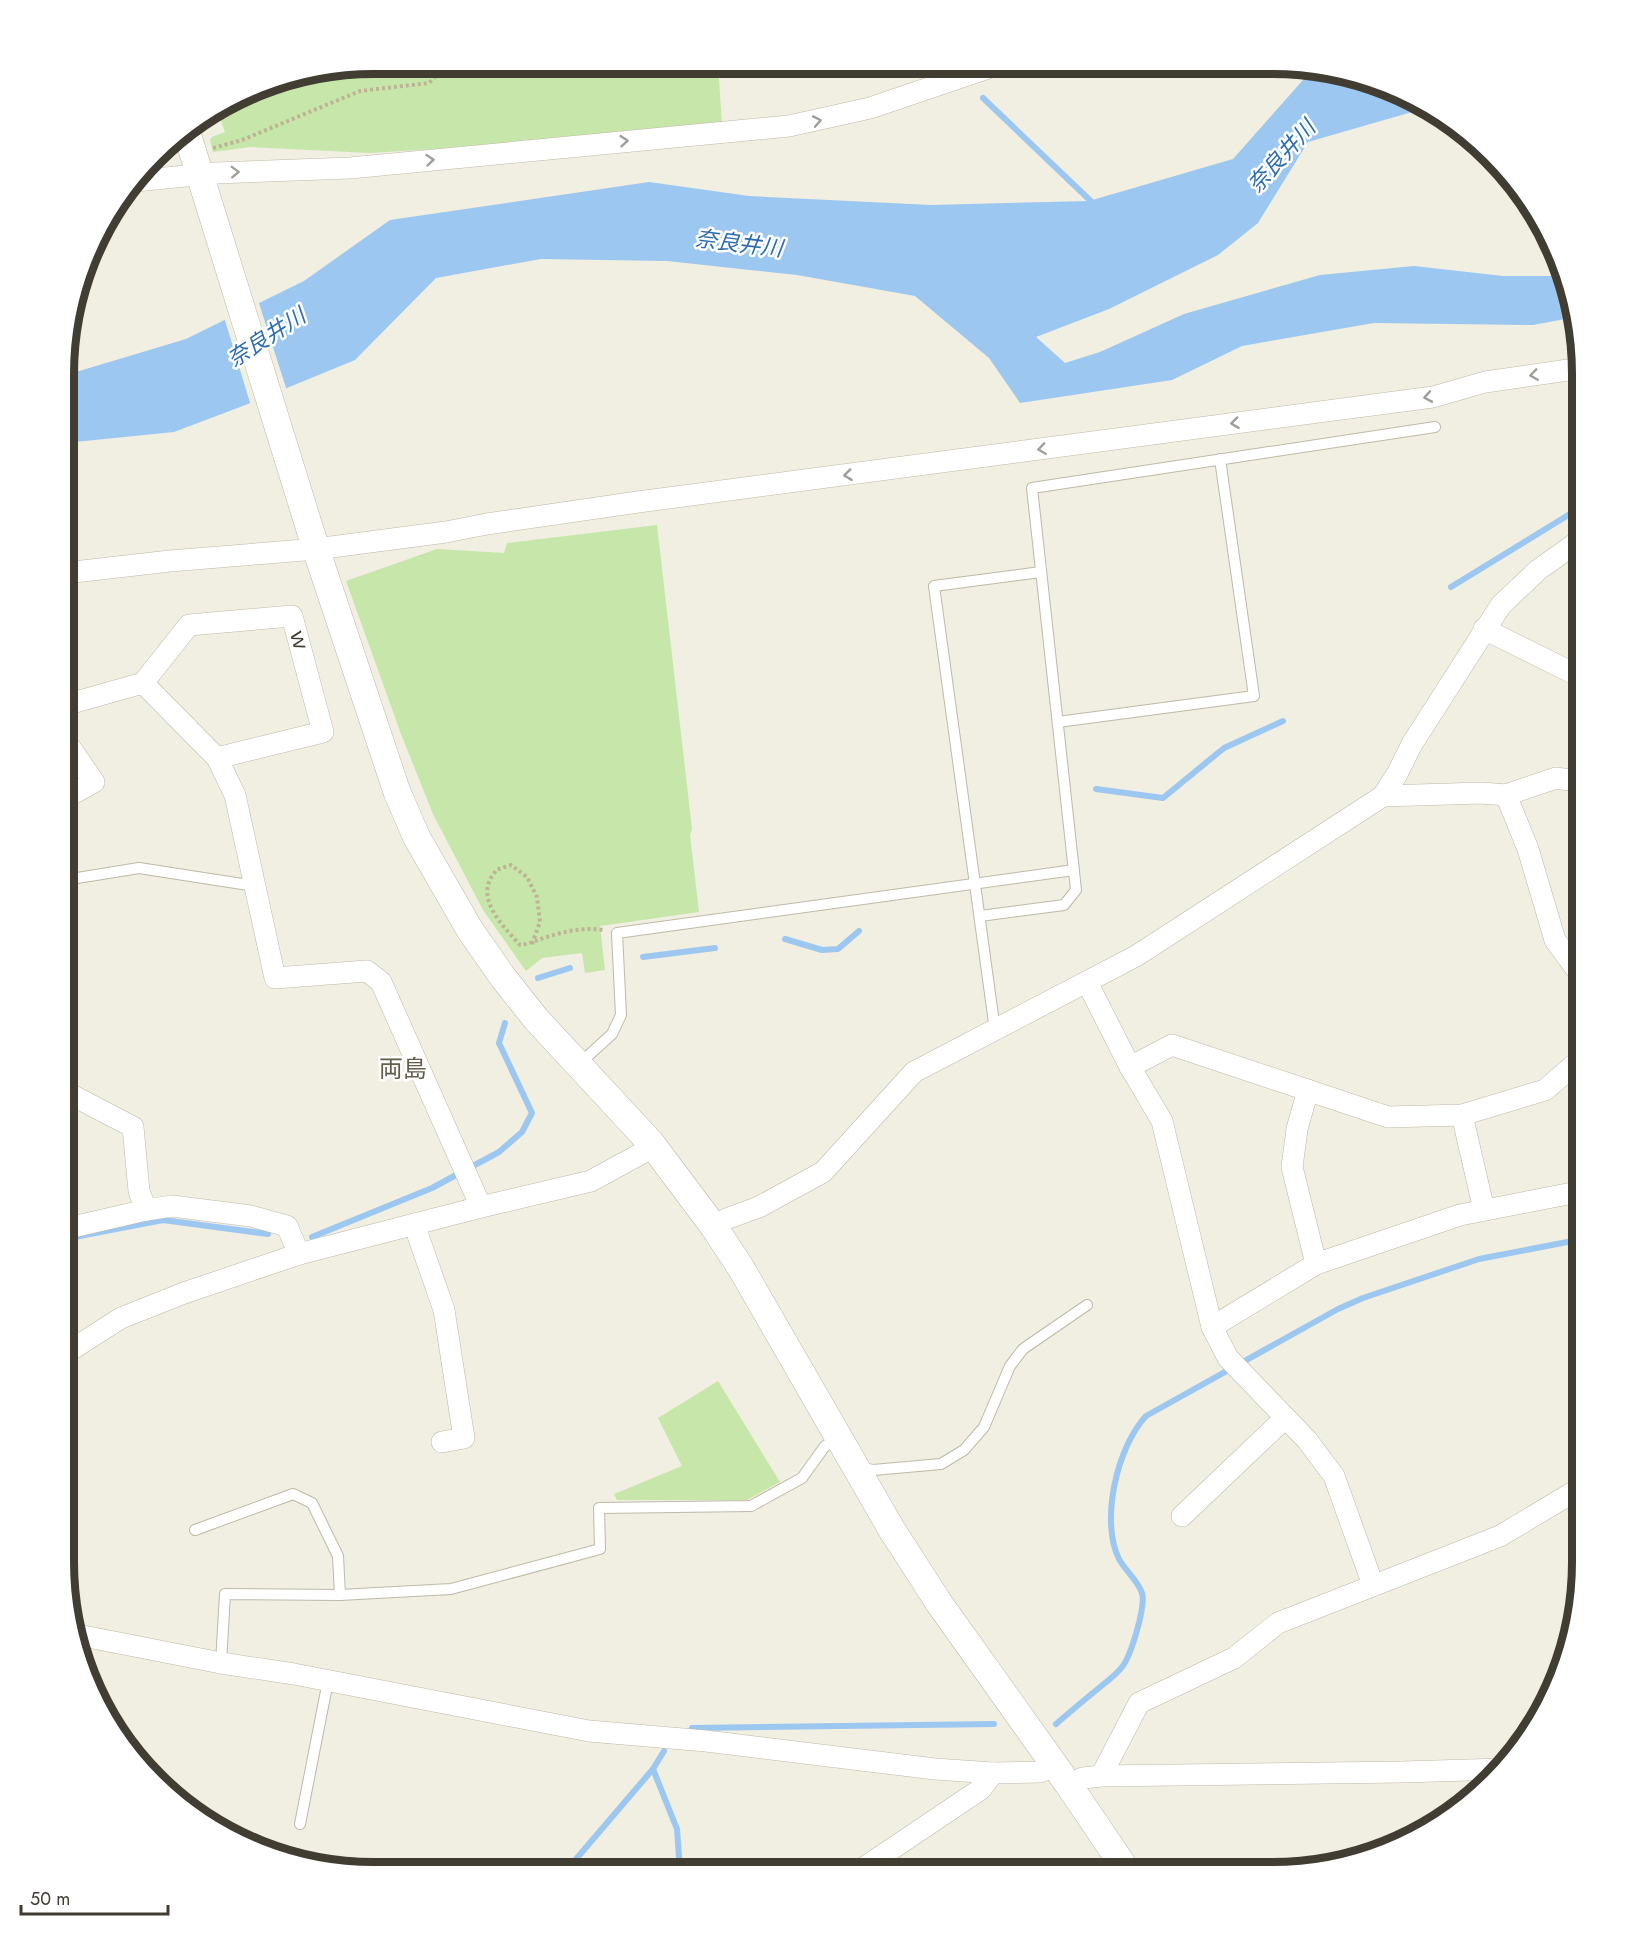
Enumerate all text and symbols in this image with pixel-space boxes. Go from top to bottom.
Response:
water label: 奈良井川 [1240,111,1324,199]
one-way arrow [812,115,822,128]
one-way arrow [619,135,628,148]
one-way arrow [425,154,434,167]
one-way arrow [231,166,240,179]
water label: 奈良井川 [693,222,787,264]
water label: 奈良井川 [220,299,313,374]
one-way arrow [1529,369,1538,381]
one-way arrow [1424,390,1434,403]
one-way arrow [1230,416,1240,428]
one-way arrow [1037,442,1046,455]
one-way arrow [844,468,853,480]
street label: ｗ [282,626,316,654]
district label: 両島 [379,1051,427,1086]
scale bar [21,1878,168,1916]
text: 50 m [30,1886,70,1912]

